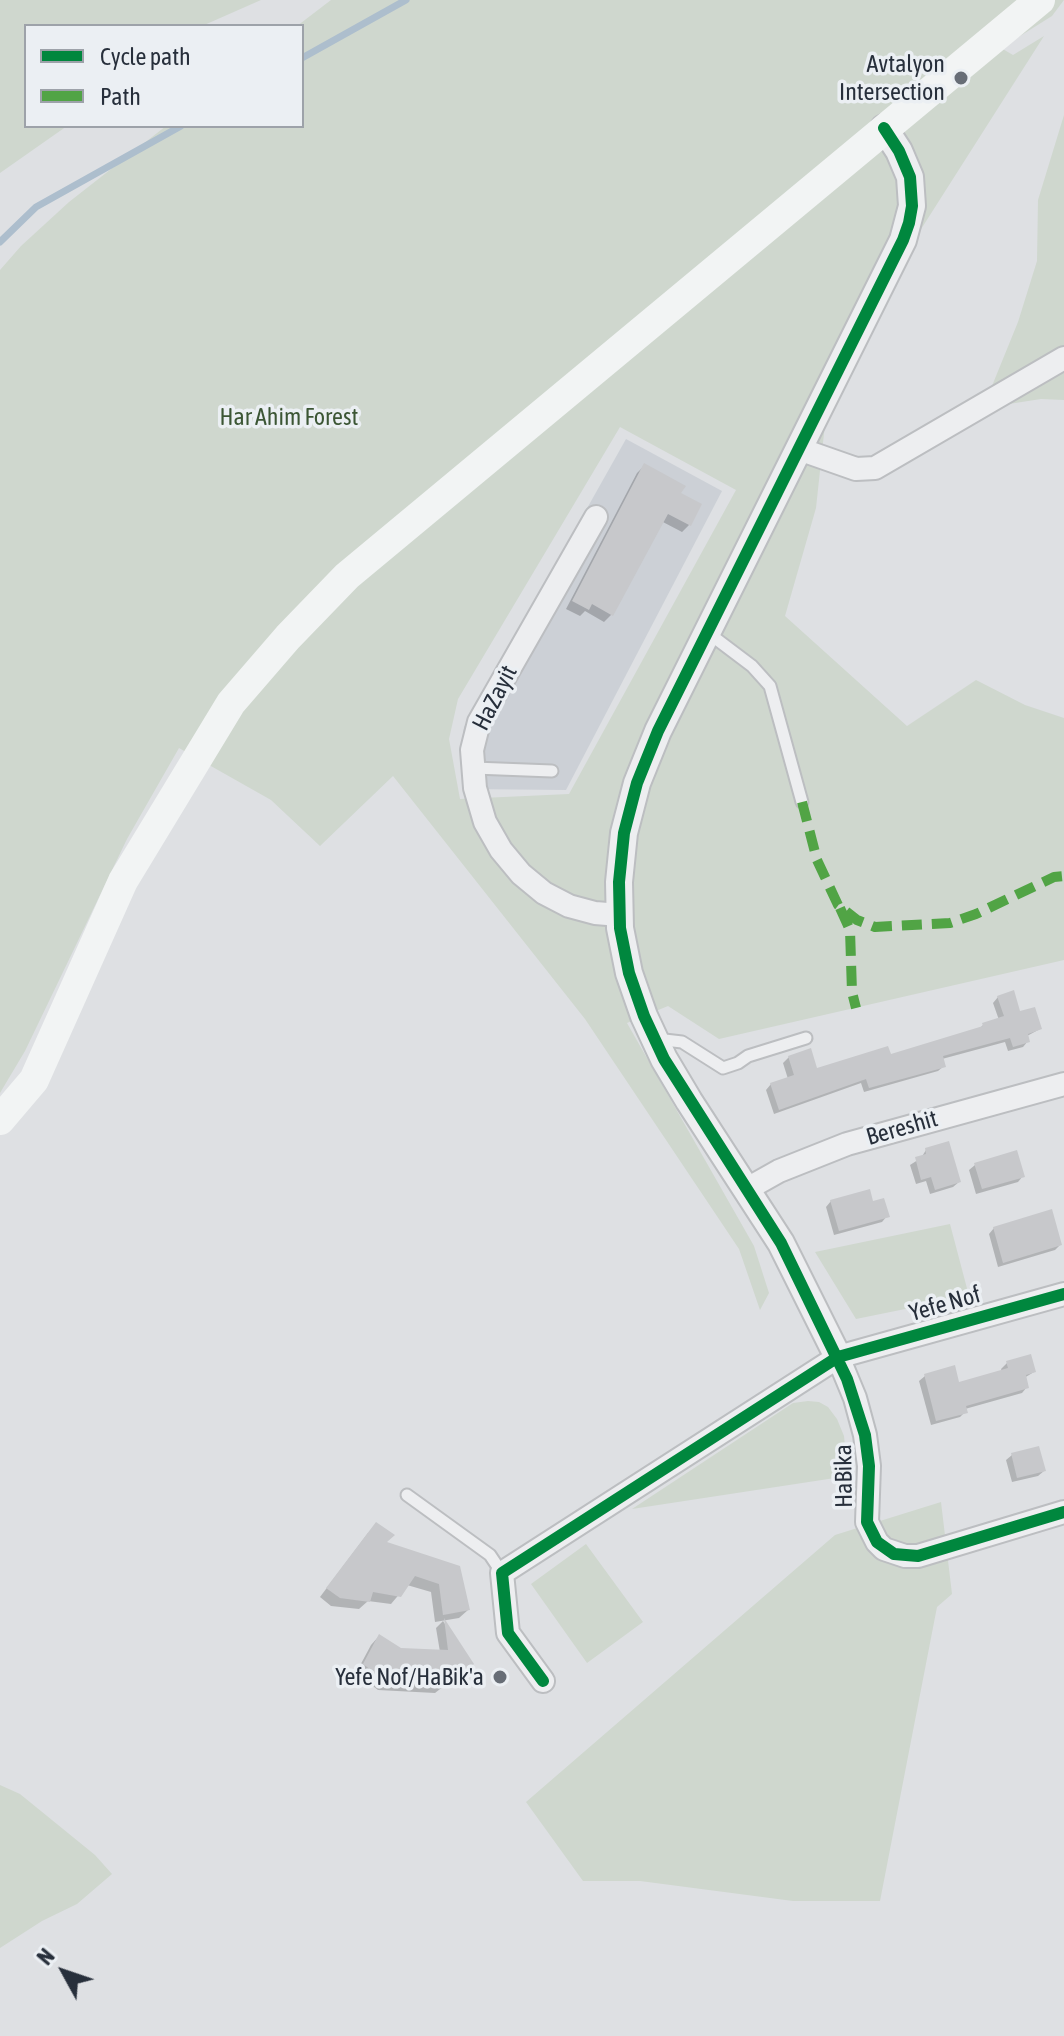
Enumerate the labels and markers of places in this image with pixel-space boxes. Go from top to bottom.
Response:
place label: Avtalyon Intersection [839,50,945,106]
marker: Avtalyon Intersection [952,69,970,87]
place label: Yefe Nof/HaBik'a [335,1663,484,1691]
marker: Yefe Nof/HaBik'a [491,1668,509,1686]

